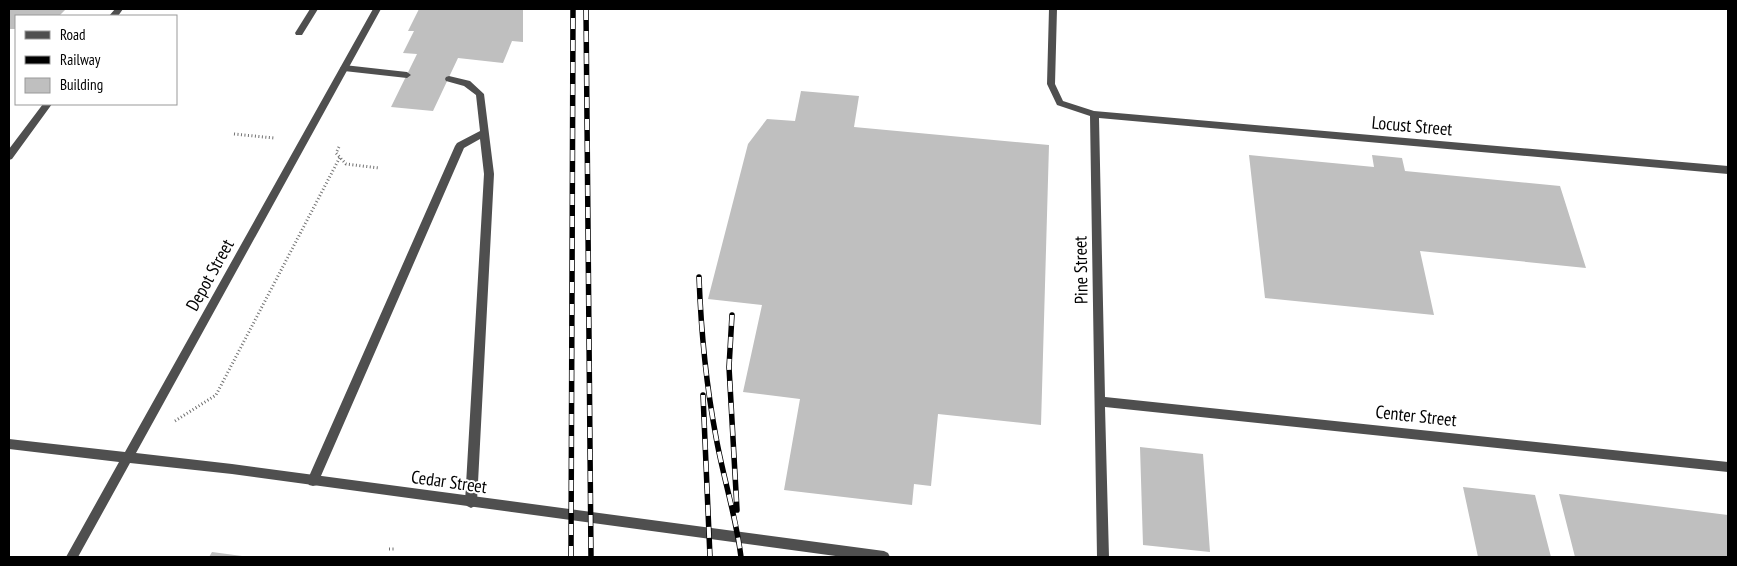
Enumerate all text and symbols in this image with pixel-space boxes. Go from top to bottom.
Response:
legend [15,15,178,105]
text: Road [60,25,86,44]
text: Railway [60,50,101,69]
text: Building [60,75,103,94]
street label: Locust Street [1371,111,1453,140]
street label: Depot Street [180,235,239,315]
street label: Pine Street [1068,236,1093,304]
street label: Center Street [1374,400,1458,431]
street label: Cedar Street [410,465,488,498]

